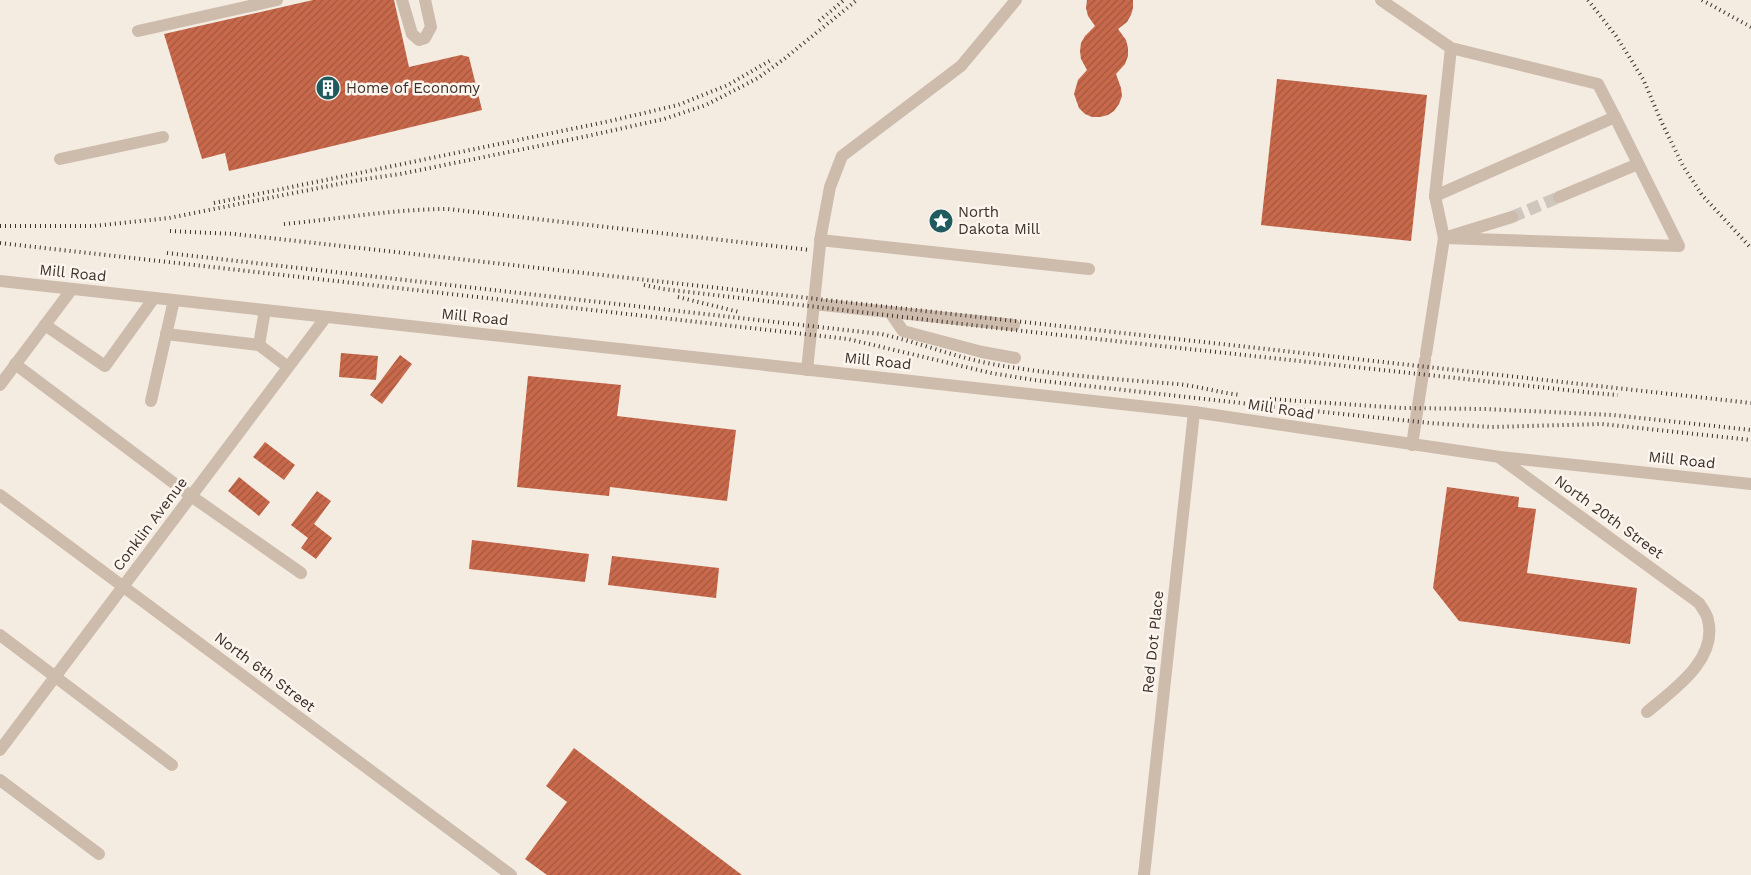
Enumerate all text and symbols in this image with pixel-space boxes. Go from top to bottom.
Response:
building icon: Home of Economy [315,75,341,101]
place label: Home of Economy [346,79,480,97]
place label: North Dakota Mill [958,203,1040,238]
place icon: North Dakota Mill [928,208,954,234]
street label: Mill Road [39,261,107,285]
street label: Mill Road [441,305,509,329]
street label: Mill Road [844,349,912,373]
street label: Mill Road [1246,395,1316,423]
street label: Mill Road [1648,448,1716,472]
street label: North 20th Street [1551,471,1668,563]
street label: Conklin Avenue [109,474,191,574]
street label: Red Dot Place [1139,590,1167,694]
street label: North 6th Street [211,628,319,716]

